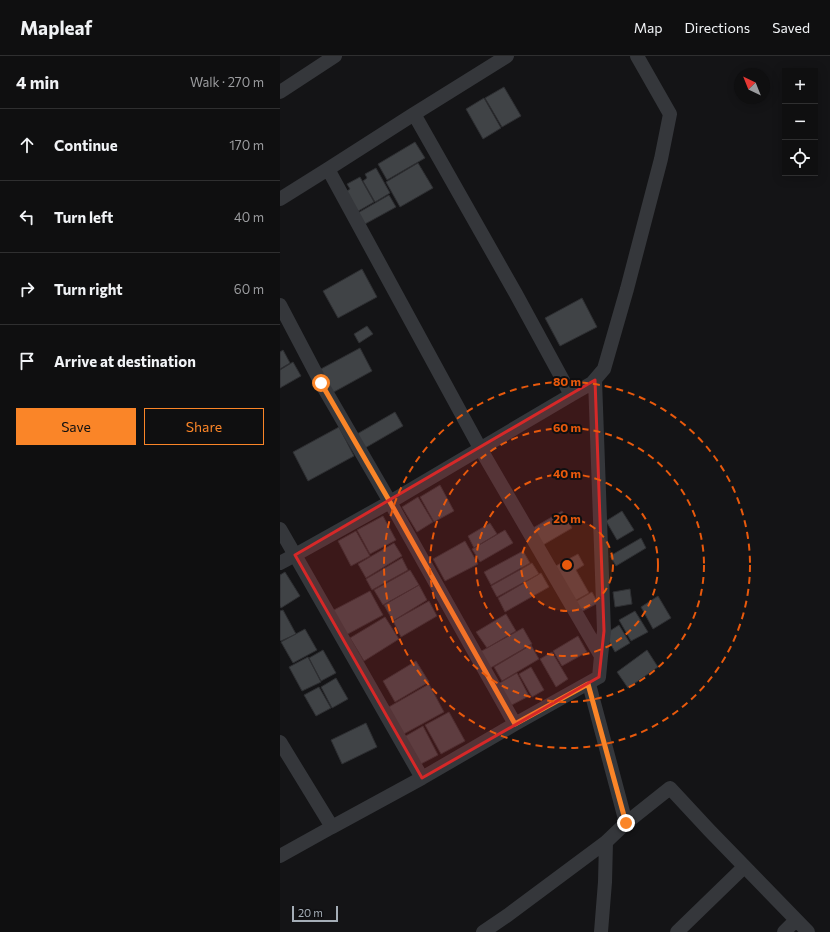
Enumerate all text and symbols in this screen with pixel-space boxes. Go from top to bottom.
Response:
text: Mapleaf [20,16,92,39]
text: Map [634,19,663,36]
text: Directions [685,19,750,36]
text: Saved [772,19,810,36]
north arrow [734,68,770,104]
map controls [782,68,818,176]
button: + [782,68,818,104]
text: 4 min [16,72,59,93]
text: Walk · 270 m [190,74,264,90]
button: − [782,104,818,140]
icon: ahead [16,134,38,156]
text: Continue [54,136,118,154]
text: 170 m [229,137,264,153]
button: locate [782,140,818,176]
icon: left [16,206,38,228]
text: Turn left [54,208,113,226]
text: 40 m [234,209,264,225]
icon: right [16,278,38,300]
text: Turn right [54,280,123,298]
text: 60 m [234,281,264,297]
icon: arrive [16,350,38,372]
text: Arrive at destination [54,352,196,370]
route start [312,374,330,392]
text: 80 m [553,374,581,388]
button: Save [16,408,136,445]
button: Share [144,408,264,445]
text: 60 m [553,420,581,434]
text: 40 m [553,466,581,480]
text: 20 m [553,511,581,525]
centre of rings [560,558,574,572]
route end [617,814,635,832]
scale bar [292,904,338,923]
text: 20 m [298,906,323,919]

